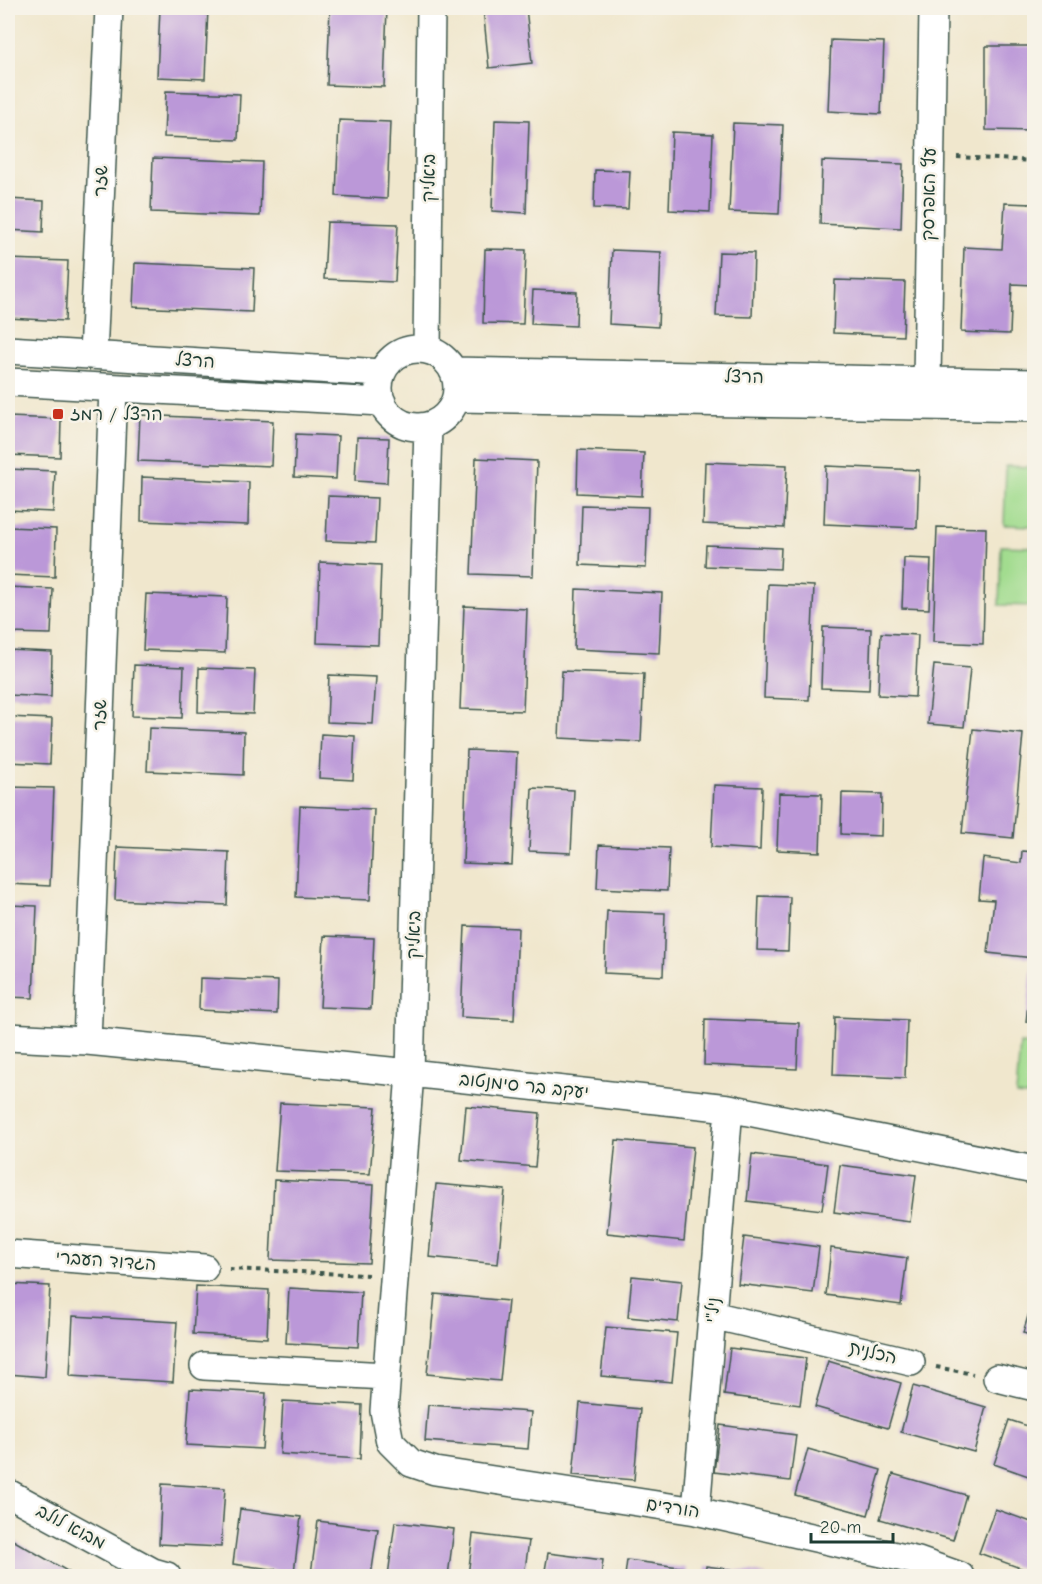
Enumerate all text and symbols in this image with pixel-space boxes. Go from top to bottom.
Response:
street label: עץ האפרסק [918,147,940,241]
street label: ביאליק [418,154,440,202]
street label: שזר [90,165,112,197]
street label: הרצל [174,349,216,373]
street label: הרצל [724,366,764,388]
place label: הרצל / רמז [70,404,163,425]
marker: הרצל / רמז [51,407,65,421]
street label: שזר [89,699,111,731]
street label: ביאליק [403,910,425,960]
street label: יעקב בר סימנטוב [458,1069,590,1103]
street label: הגדוד העברי [55,1247,157,1275]
street label: ניל"י [701,1296,725,1324]
street label: הכלנית [847,1337,899,1369]
street label: הורדים [645,1493,701,1523]
street label: מבוא לולב [33,1500,109,1554]
scale bar [811,1506,894,1544]
text: 20 m [820,1517,861,1538]

